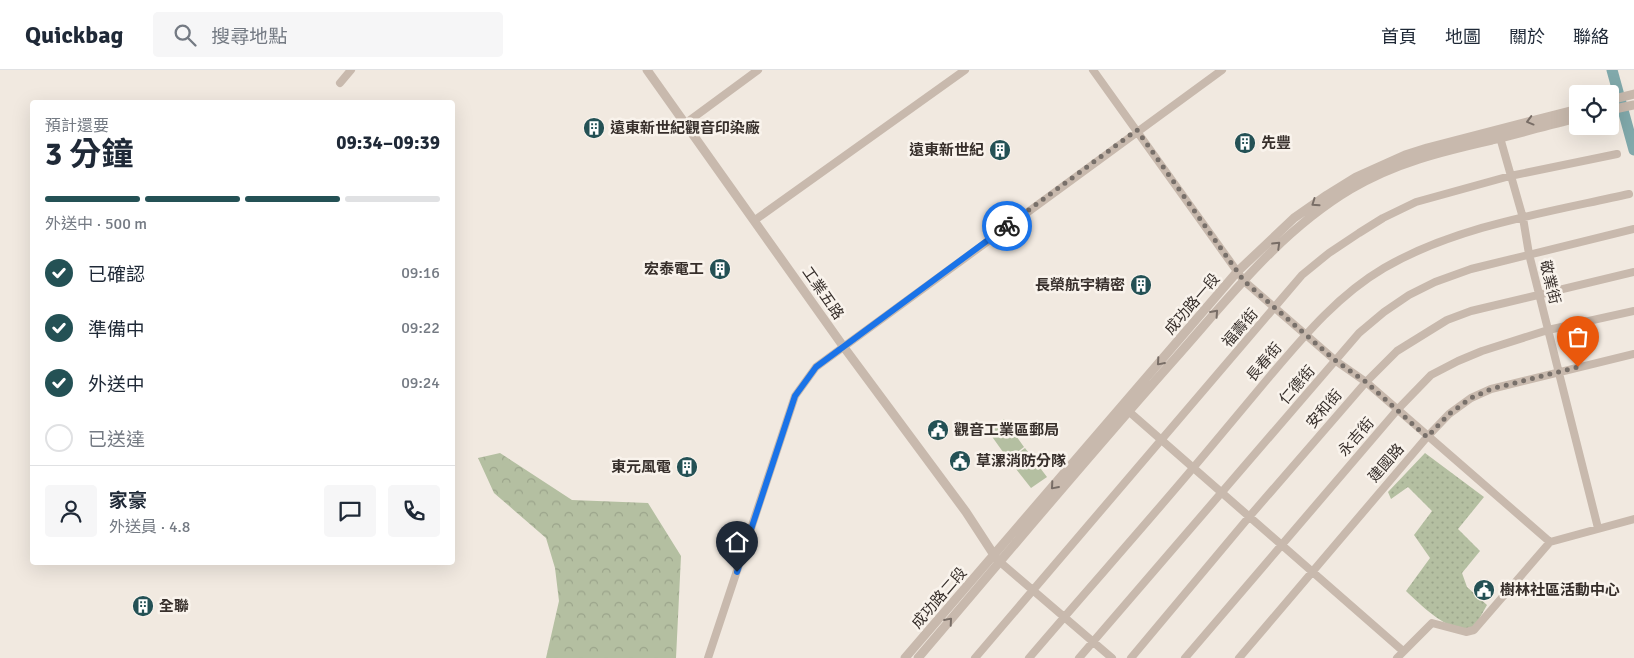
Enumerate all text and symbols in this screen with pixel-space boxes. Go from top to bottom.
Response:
search box [153,12,503,57]
text: Quickbag [25,20,123,50]
icon: search [171,21,199,49]
text: 搜尋地點 [211,25,287,49]
text: 首頁 [1381,26,1417,48]
text: 地圖 [1445,26,1481,48]
text: 關於 [1509,26,1545,48]
text: 聯絡 [1573,26,1609,48]
map controls [1569,85,1619,135]
button: locate [1569,85,1619,135]
one-way arrow [1526,115,1535,126]
text: 預計還要 [45,116,109,136]
building icon: 遠東新世紀觀音印染廠 [582,116,606,140]
place label: 遠東新世紀觀音印染廠 [610,119,760,137]
text: 09:34–09:39 [336,131,440,155]
building icon: 先豐 [1233,131,1257,155]
place label: 先豐 [1261,134,1291,152]
text: 3 分鐘 [45,135,133,174]
building icon: 遠東新世紀 [988,138,1012,162]
place label: 遠東新世紀 [909,141,984,159]
one-way arrow [1311,197,1321,206]
courier [982,201,1032,251]
icon: bike [993,212,1021,240]
text: 外送中 · 500 m [45,214,147,234]
one-way arrow [1271,242,1280,251]
building icon: 宏泰電工 [708,257,732,281]
street label: 敬業街 [1536,258,1564,306]
icon: check [45,259,73,287]
place label: 宏泰電工 [644,260,704,278]
text: 已確認 [88,263,145,287]
text: 09:16 [401,263,440,283]
street label: 工業五路 [798,263,848,323]
street label: 成功路一段 [1161,270,1223,338]
building icon: 長榮航宇精密 [1129,273,1153,297]
place label: 長榮航宇精密 [1035,276,1125,294]
street label: 福壽街 [1218,305,1262,351]
one-way arrow [1209,310,1218,319]
icon: check [45,314,73,342]
pin [1557,316,1599,367]
text: 準備中 [88,318,145,342]
text: 09:22 [401,318,440,338]
icon: bag [1564,323,1592,351]
street label: 長春街 [1243,339,1285,385]
one-way arrow [1156,357,1165,366]
street label: 仁德街 [1275,362,1319,408]
icon: check [45,369,73,397]
text: 外送中 [88,373,145,397]
text: 09:24 [401,373,440,393]
street label: 安和街 [1302,386,1346,432]
street label: 永吉街 [1334,414,1378,460]
public building icon: 觀音工業區郵局 [926,418,950,442]
place label: 觀音工業區郵局 [954,421,1059,439]
text: 已送達 [88,428,145,452]
street label: 建國路 [1364,440,1408,486]
public building icon: 草漯消防分隊 [948,449,972,473]
place label: 草漯消防分隊 [976,452,1066,470]
building icon: 東元風電 [675,455,699,479]
place label: 東元風電 [611,458,671,476]
one-way arrow [1050,480,1059,489]
button: person [45,485,97,537]
button: chat [324,485,376,537]
button: phone [388,485,440,537]
text: 家豪 [109,489,147,513]
text: 外送員 · 4.8 [109,517,190,537]
pin [716,521,758,572]
icon: home [723,528,751,556]
street label: 成功路二段 [908,564,970,632]
public building icon: 樹林社區活動中心 [1472,578,1496,602]
place label: 樹林社區活動中心 [1500,581,1620,599]
building icon: 全聯 [131,594,155,618]
place label: 全聯 [159,597,189,615]
one-way arrow [944,618,952,627]

